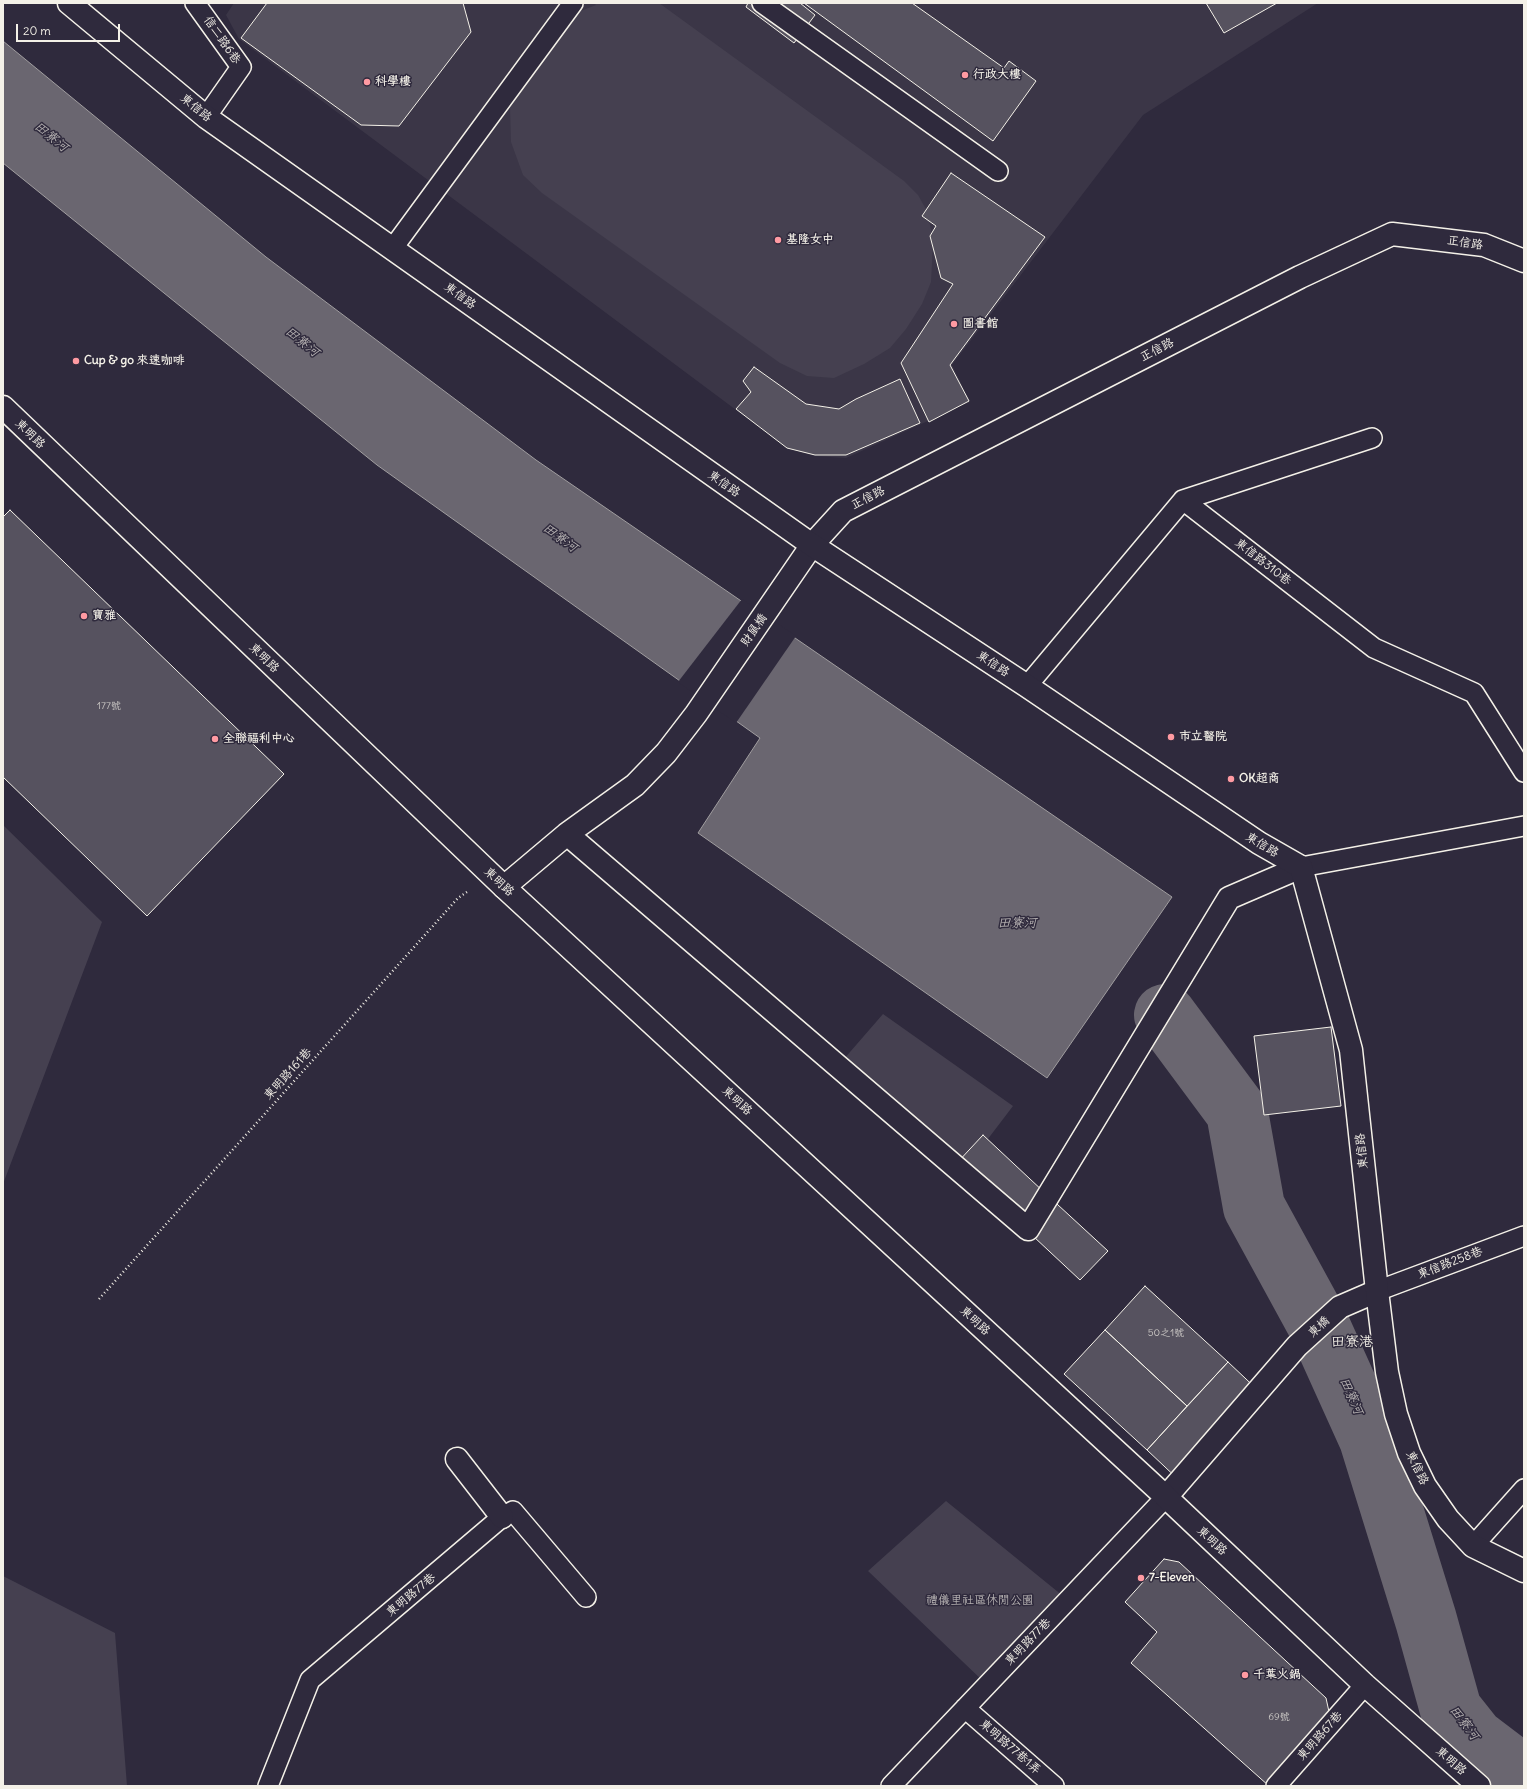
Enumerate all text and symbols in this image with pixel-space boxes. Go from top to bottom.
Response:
street label: 信二路6巷 [200,13,244,67]
scale bar [18,16,122,42]
text: 20 m [23,23,51,38]
place label: 行政大樓 [973,68,1021,82]
marker: 行政大樓 [960,70,970,80]
place label: 科學樓 [375,75,411,89]
marker: 科學樓 [362,77,372,87]
street label: 東信路 [177,91,215,125]
water label: 田寮河 [31,119,71,155]
place label: 基隆女中 [786,233,834,247]
street label: 正信路 [1446,233,1484,253]
marker: 基隆女中 [773,235,783,245]
street label: 東信路 [441,280,479,312]
place label: 圖書館 [962,317,998,331]
marker: 圖書館 [949,319,959,329]
water label: 田寮河 [282,324,322,360]
street label: 正信路 [1138,335,1176,365]
place label: Cup & go 來速咖啡 [84,354,185,368]
marker: Cup & go 來速咖啡 [71,356,81,366]
street label: 東明路 [12,416,48,452]
street label: 東信路 [705,468,743,500]
street label: 正信路 [849,483,887,513]
water label: 田寮河 [540,520,580,556]
street label: 東信路310巷 [1232,536,1294,588]
place label: 寶雅 [92,609,116,623]
marker: 寶雅 [79,611,89,621]
street label: 財鼠橋 [738,611,770,649]
street label: 東明路 [246,640,282,676]
street label: 東信路 [974,648,1012,680]
house number: 177號 [97,700,121,712]
place label: 市立醫院 [1179,730,1227,744]
place label: 全聯福利中心 [223,732,295,746]
marker: 市立醫院 [1166,732,1176,742]
marker: 全聯福利中心 [210,734,220,744]
place label: OK超商 [1239,772,1280,786]
marker: OK超商 [1226,774,1236,784]
street label: 東信路 [1243,830,1281,860]
street label: 東明路 [481,864,517,900]
water label: 田寮河 [998,915,1036,931]
street label: 東明路161巷 [261,1045,315,1103]
street label: 東明路 [719,1083,755,1119]
street label: 東信路 [1353,1132,1371,1170]
street label: 東信路258巷 [1415,1244,1485,1282]
street label: 東明路 [957,1303,993,1339]
street label: 東橋 [1305,1314,1333,1340]
house number: 50之1號 [1148,1327,1184,1339]
district label: 田寮港 [1331,1334,1373,1350]
water label: 田寮河 [1336,1375,1366,1417]
street label: 東信路 [1403,1449,1431,1487]
street label: 東明路 [1194,1523,1230,1559]
street label: 東明路77巷 [383,1570,439,1620]
place label: 7-Eleven [1149,1571,1195,1585]
marker: 7-Eleven [1136,1573,1146,1583]
park label: 禮儀里社區休閒公園 [926,1594,1034,1608]
street label: 東明路77巷 [1002,1616,1054,1668]
place label: 千葉火鍋 [1253,1668,1301,1682]
marker: 千葉火鍋 [1240,1670,1250,1680]
water label: 田寮河 [1446,1703,1482,1743]
street label: 東明路67巷 [1294,1709,1346,1763]
house number: 69號 [1268,1711,1290,1723]
street label: 東明路77巷1弄 [976,1716,1044,1778]
street label: 東明路 [1433,1744,1469,1778]

